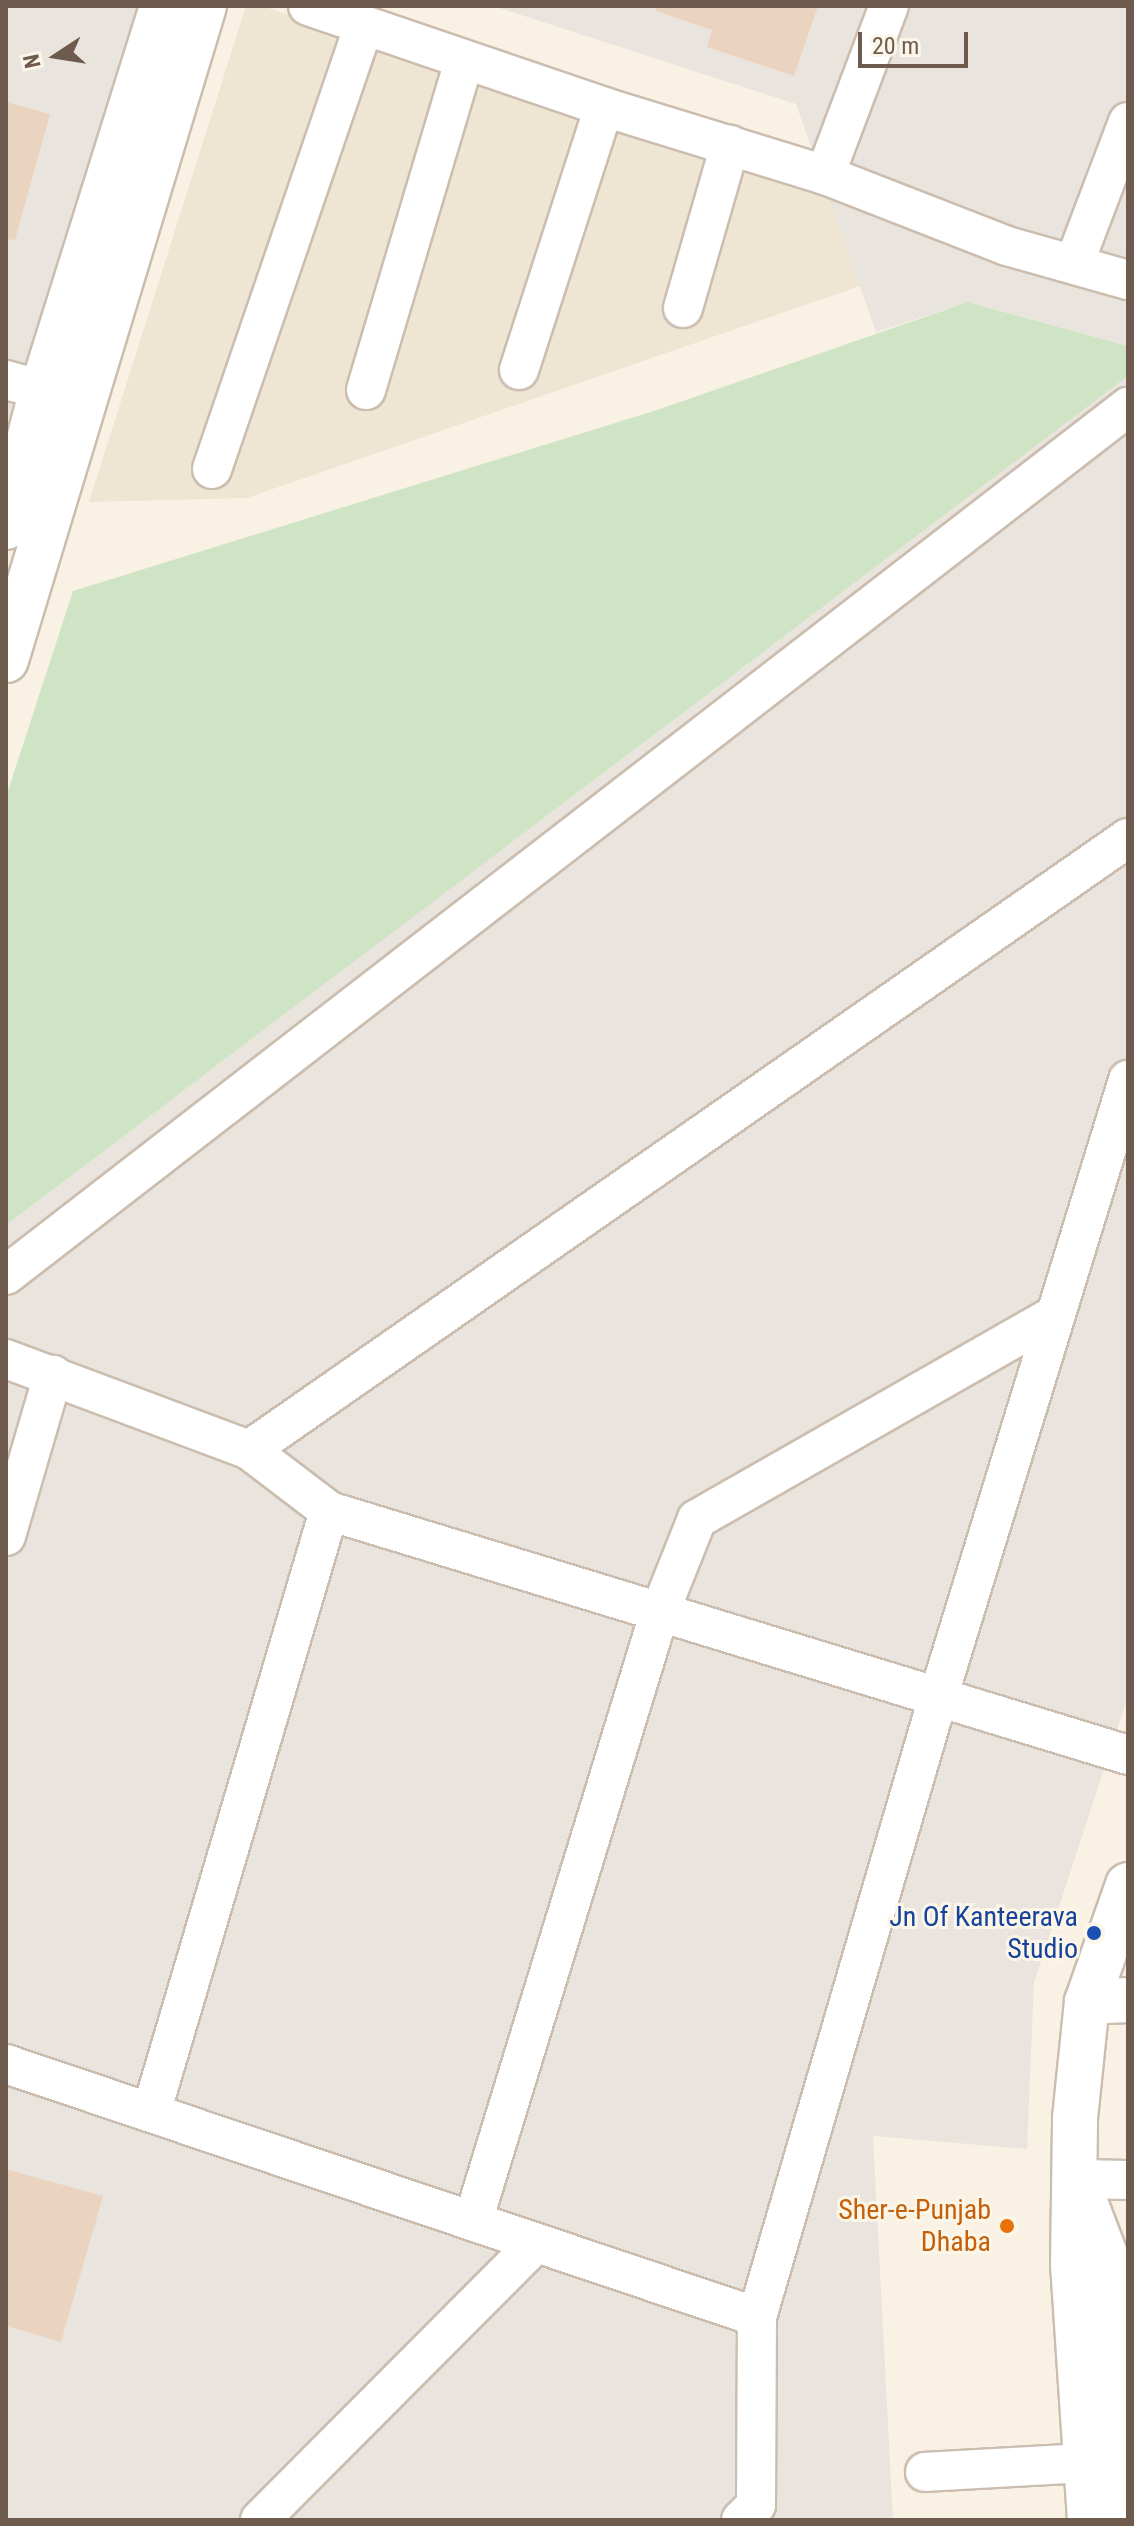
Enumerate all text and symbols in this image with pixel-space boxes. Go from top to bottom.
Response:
north arrow [16,16,96,96]
scale bar [862,16,972,66]
text: 20 m [872,32,919,60]
text: N [18,52,46,70]
place label: Jn Of Kanteerava Studio [889,1900,1078,1966]
marker: Jn Of Kanteerava Studio [1085,1924,1103,1942]
place label: Sher-e-Punjab Dhaba [838,2193,991,2259]
marker: Sher-e-Punjab Dhaba [998,2217,1016,2235]

